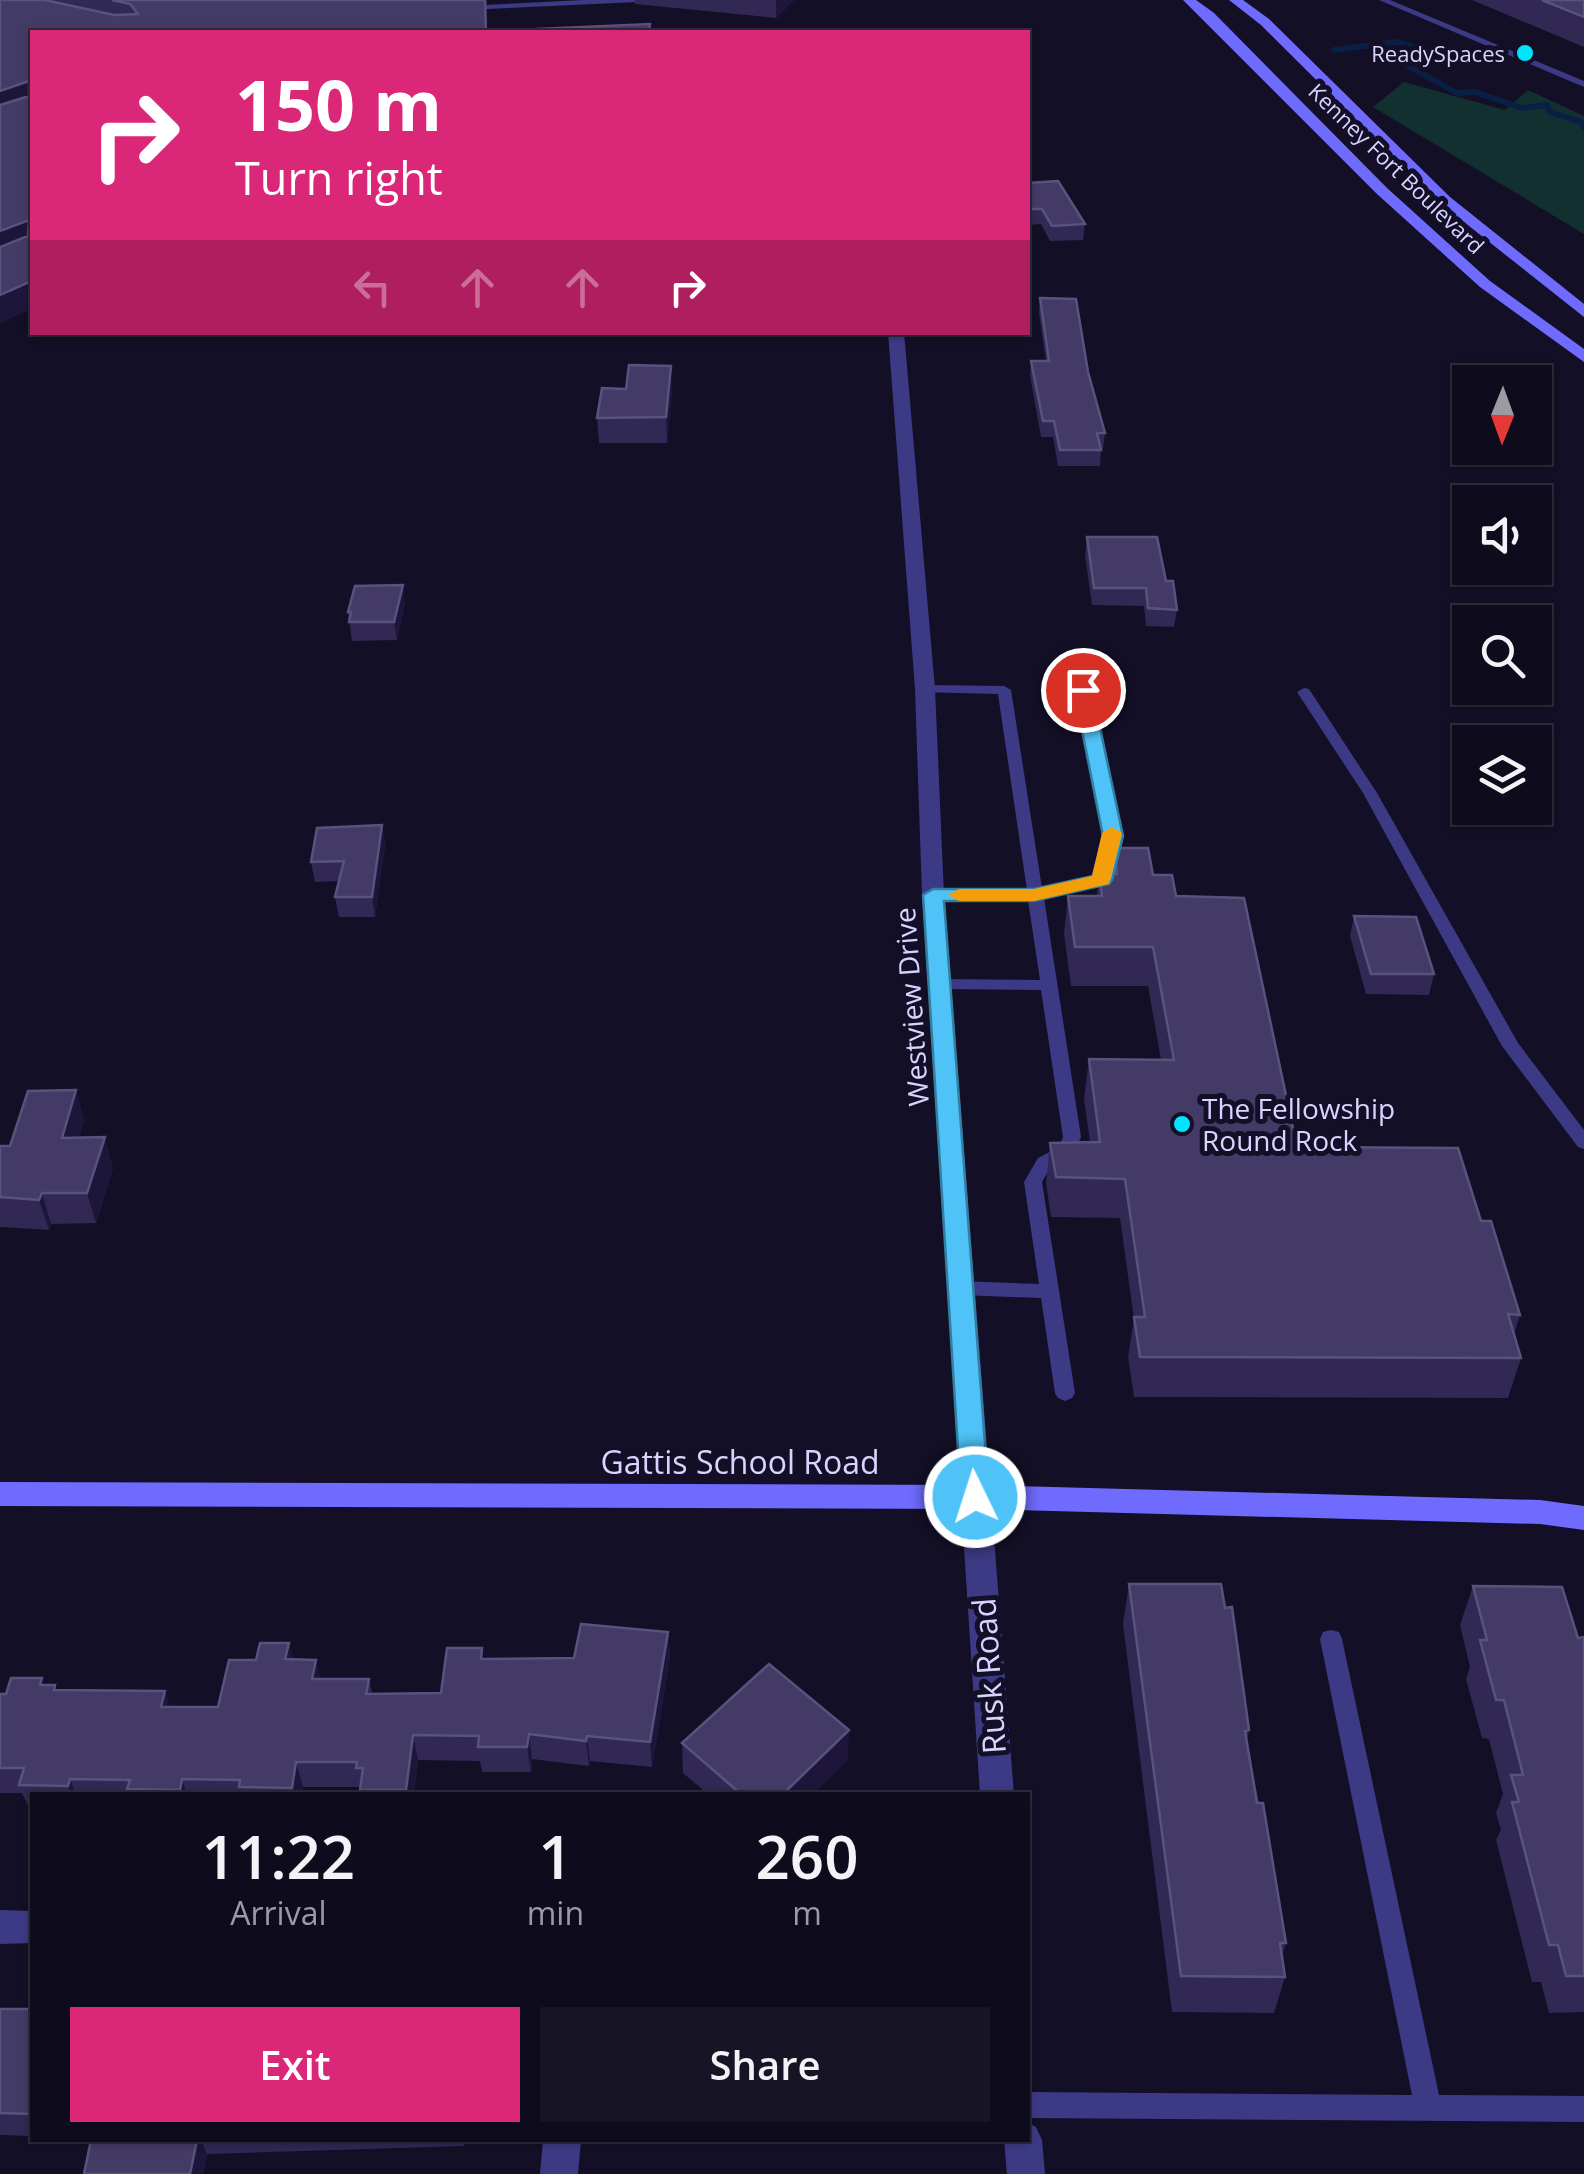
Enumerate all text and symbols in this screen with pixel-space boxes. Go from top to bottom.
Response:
place label: ReadySpaces [1371,38,1505,68]
marker: ReadySpaces [1514,42,1536,64]
text: 150 m [235,56,442,152]
icon: right [70,70,200,200]
street label: Kenney Fort Boulevard [1303,76,1491,260]
text: Turn right [235,147,443,208]
icon: left [345,260,400,315]
icon: ahead [450,260,505,315]
icon: ahead [555,260,610,315]
icon: right [660,260,715,315]
north arrow [1452,365,1552,465]
map controls [1452,365,1552,825]
button: sound [1452,485,1552,585]
button: search [1452,605,1552,705]
pin [1041,648,1126,733]
icon: arrive [1056,663,1111,718]
button: layers [1452,725,1552,825]
street label: Westview Drive [885,906,937,1108]
place label: The Fellowship Round Rock [1202,1089,1395,1159]
marker: The Fellowship Round Rock [1171,1113,1193,1135]
street label: Gattis School Road [600,1440,880,1483]
position arrow [923,1445,1027,1549]
street label: Rusk Road [961,1597,1015,1755]
text: 11:22 [202,1815,355,1897]
text: 1 [538,1815,573,1897]
text: 260 [756,1815,858,1897]
text: Arrival [230,1891,327,1934]
text: min [527,1891,584,1934]
text: m [792,1891,822,1934]
button: Exit [70,2007,520,2122]
button: Share [540,2007,990,2122]

